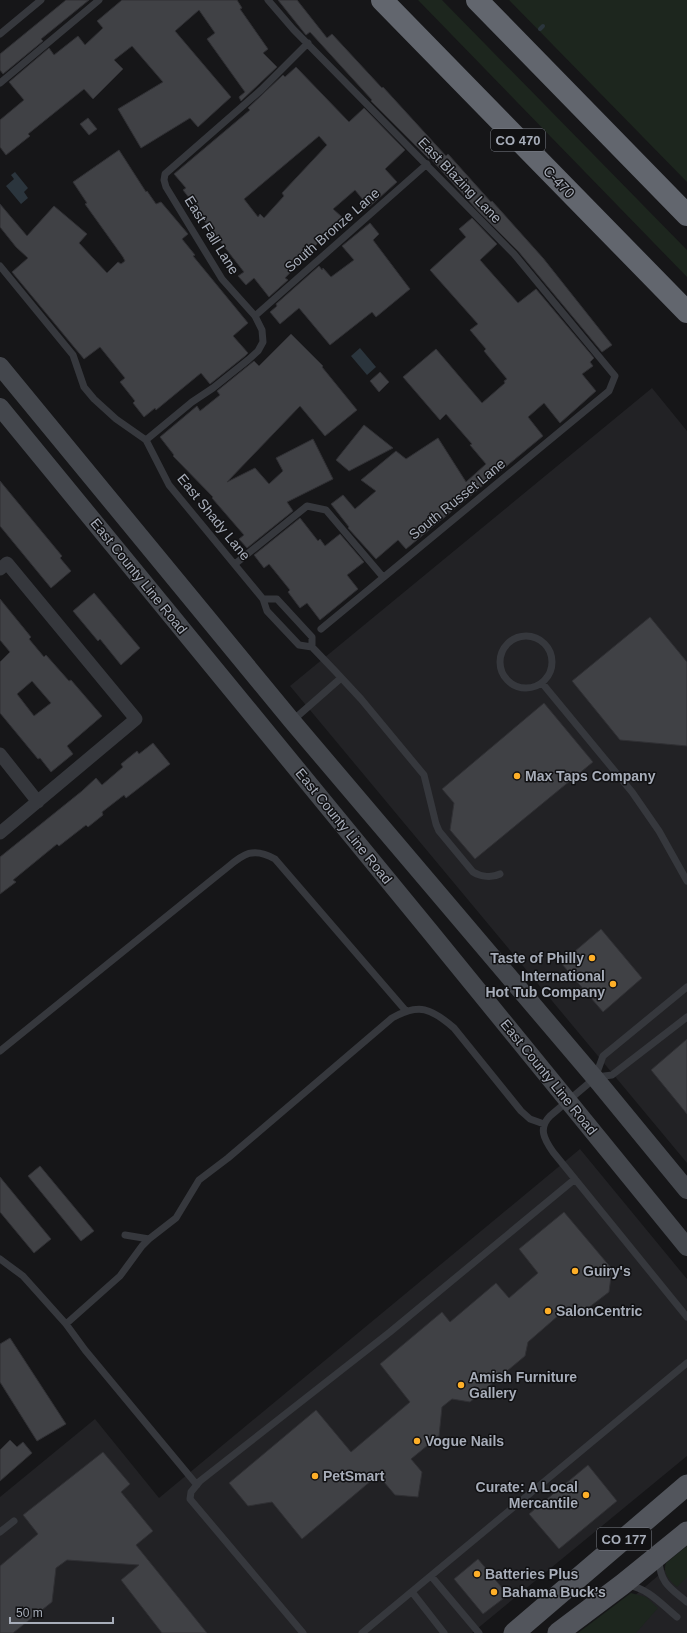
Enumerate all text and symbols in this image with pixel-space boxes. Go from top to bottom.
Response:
road number: CO 470 [491,129,545,151]
street label: East Blazing Lane [415,134,505,226]
street label: C-470 [540,163,578,201]
street label: South Bronze Lane [282,185,383,275]
street label: East Fall Lane [182,193,243,277]
street label: South Russet Lane [406,455,508,543]
street label: East Shady Lane [174,471,254,564]
street label: East County Line Road [87,515,191,637]
street label: East County Line Road [292,765,396,887]
place label: Max Taps Company [525,768,656,784]
marker: Max Taps Company [512,771,522,781]
place label: Taste of Philly [490,950,584,966]
marker: Taste of Philly [587,953,597,963]
place label: International Hot Tub Company [485,968,605,1000]
marker: International Hot Tub Company [608,979,618,989]
street label: East County Line Road [497,1016,601,1138]
place label: Guiry's [583,1263,631,1279]
marker: Guiry's [570,1266,580,1276]
place label: SalonCentric [556,1303,643,1319]
marker: SalonCentric [543,1306,553,1316]
place label: Amish Furniture Gallery [469,1369,577,1401]
marker: Amish Furniture Gallery [456,1380,466,1390]
place label: Vogue Nails [425,1433,504,1449]
marker: Vogue Nails [412,1436,422,1446]
place label: PetSmart [323,1468,385,1484]
marker: PetSmart [310,1471,320,1481]
place label: Curate: A Local Mercantile [476,1479,578,1511]
marker: Curate: A Local Mercantile [581,1490,591,1500]
road number: CO 177 [597,1528,651,1550]
place label: Batteries Plus [485,1566,579,1582]
marker: Batteries Plus [472,1569,482,1579]
place label: Bahama Buck’s [502,1584,606,1600]
marker: Bahama Buck’s [489,1587,499,1597]
scale bar [10,1599,113,1625]
text: 50 m [16,1606,43,1620]

